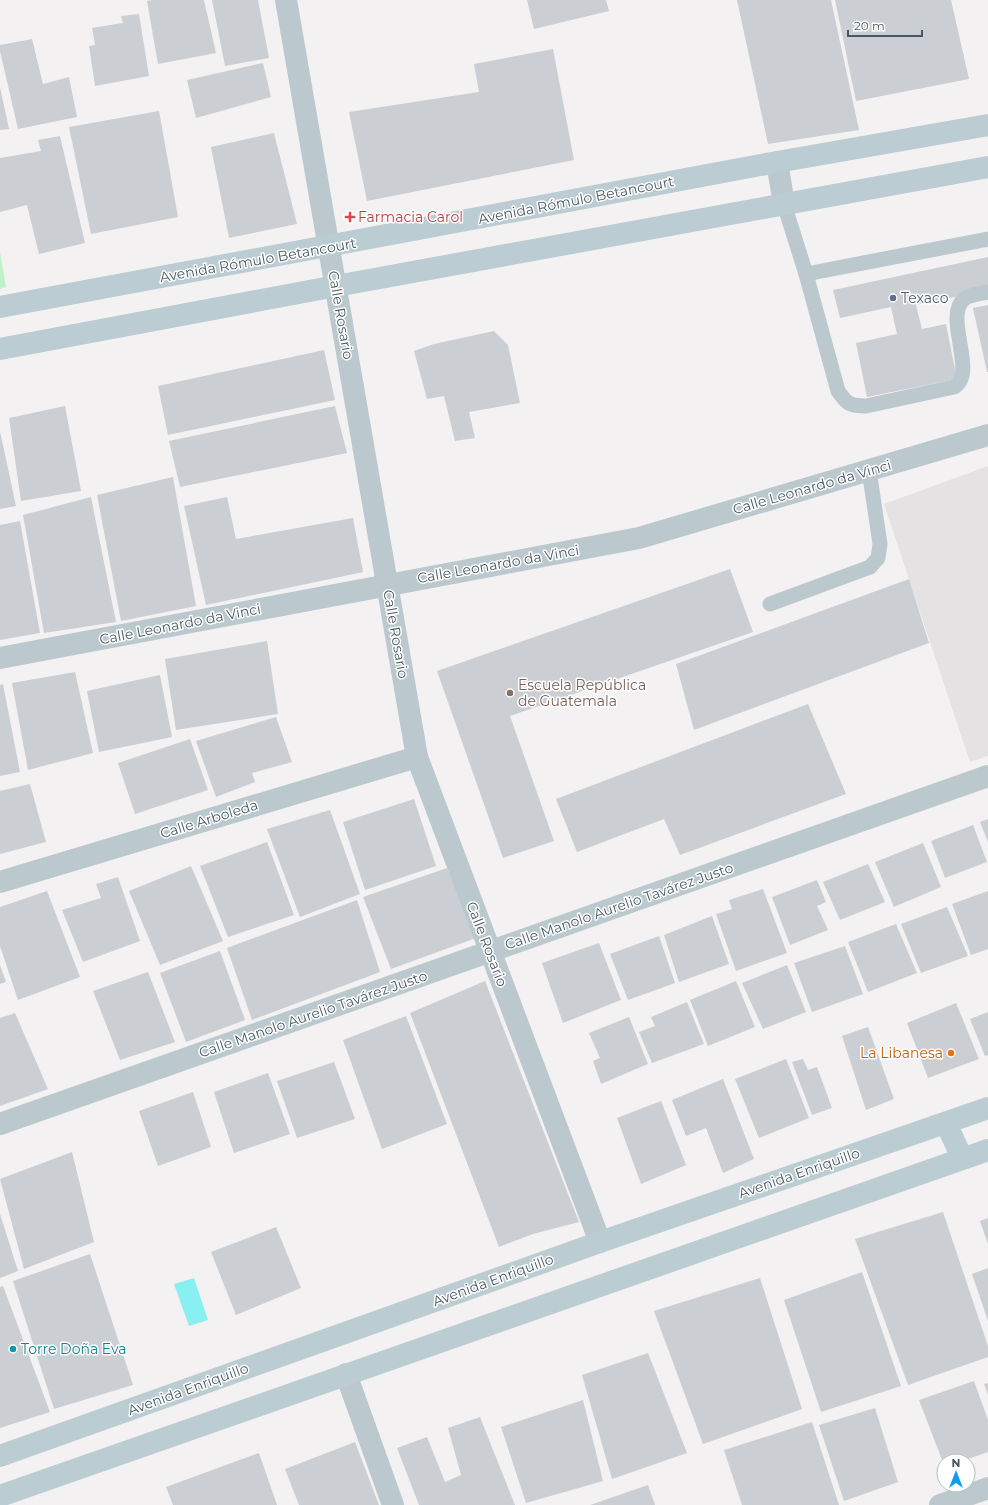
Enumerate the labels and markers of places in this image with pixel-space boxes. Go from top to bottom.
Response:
place label: Farmacia Carol [358,208,463,226]
marker: Farmacia Carol [345,212,355,222]
place label: Texaco [901,289,949,307]
marker: Texaco [888,293,898,303]
place label: Escuela República de Guatemala [518,676,646,710]
marker: Escuela República de Guatemala [505,688,515,698]
place label: La Libanesa [860,1044,943,1062]
marker: La Libanesa [946,1048,956,1058]
place label: Torre Doña Eva [21,1340,127,1358]
marker: Torre Doña Eva [8,1344,18,1354]

